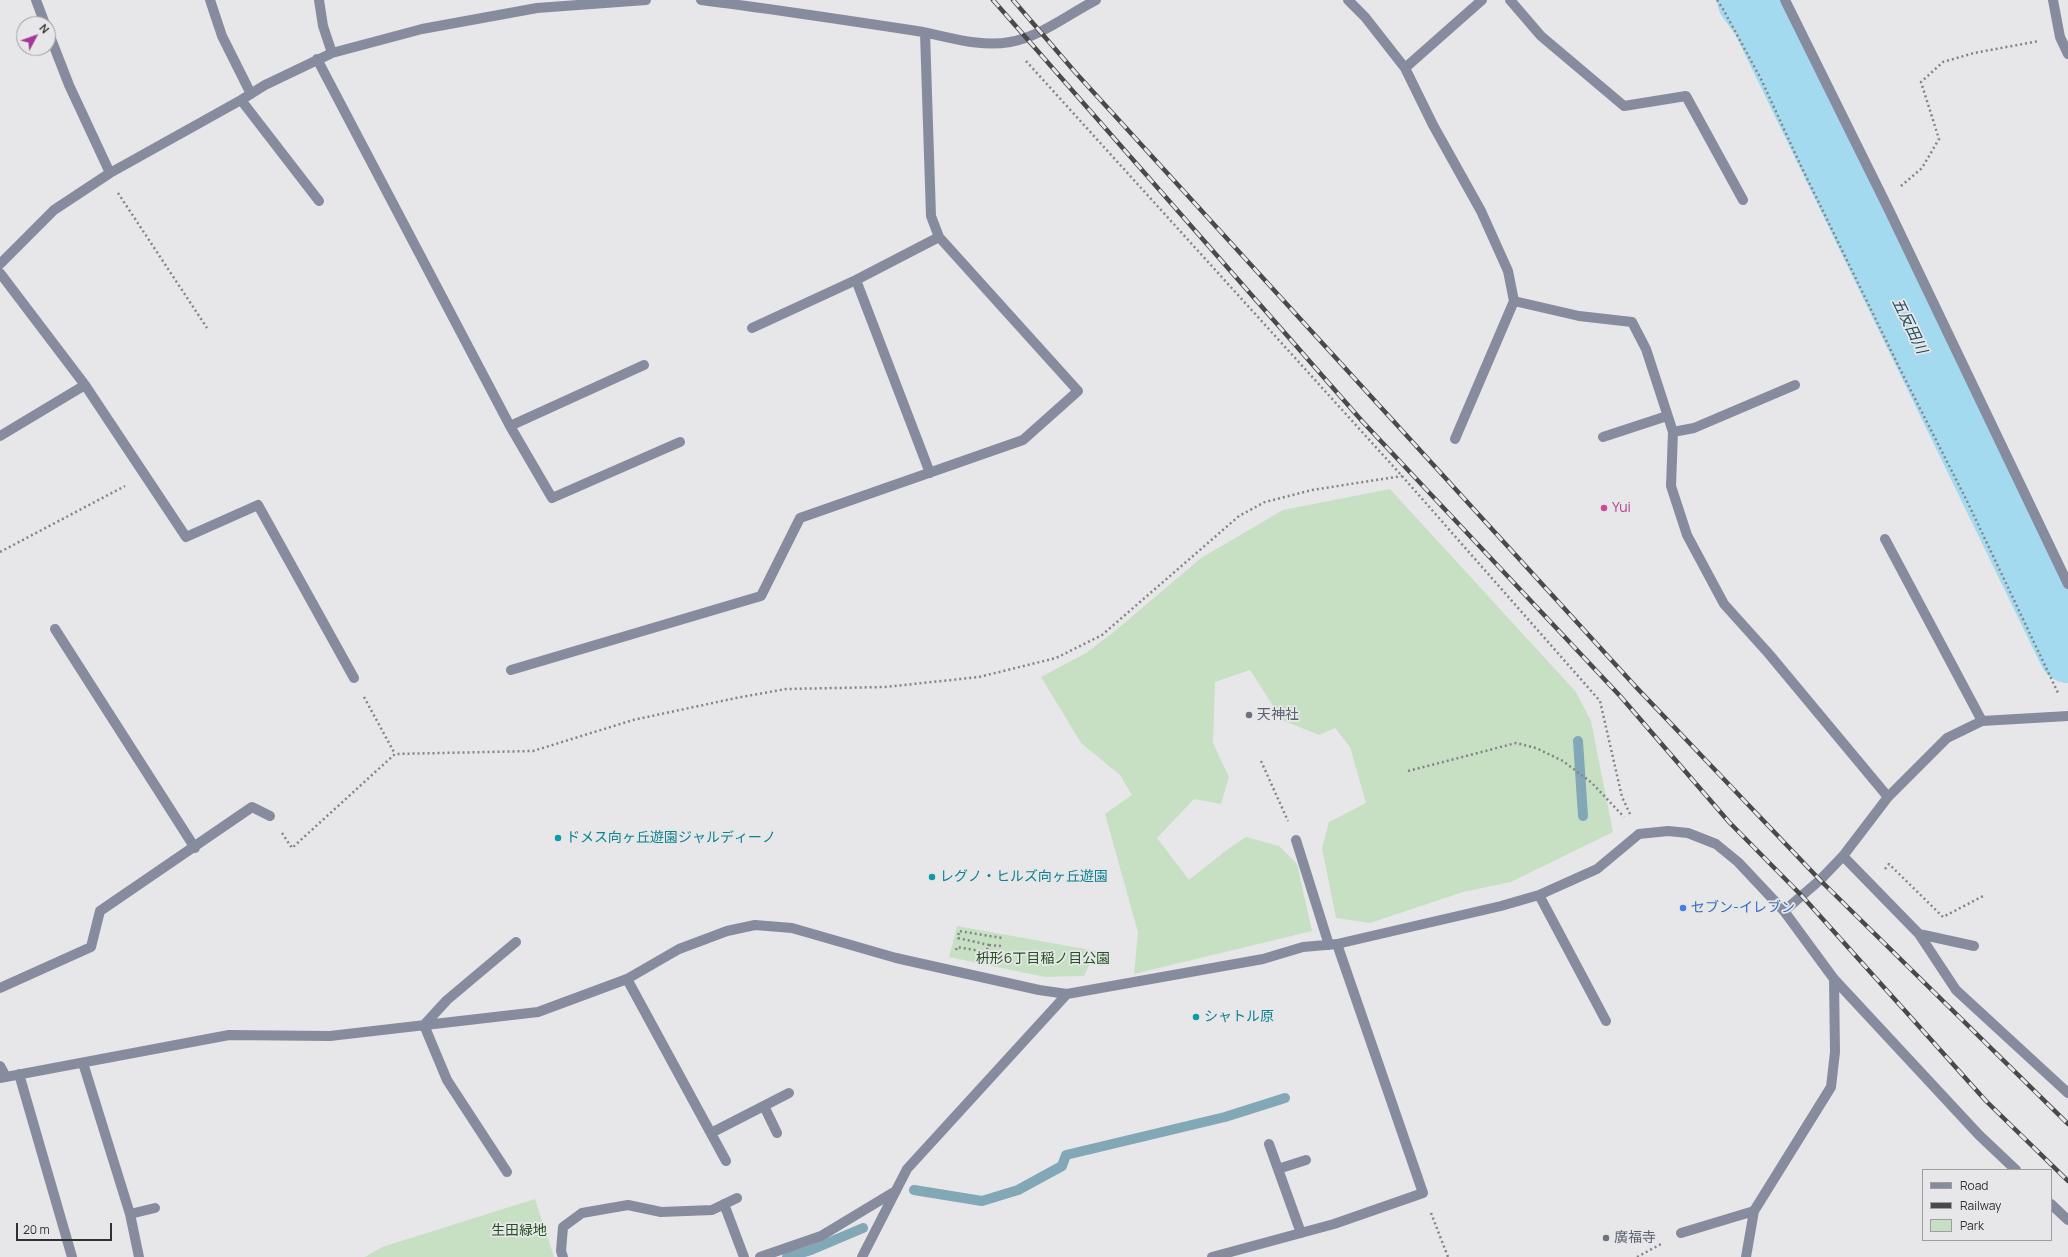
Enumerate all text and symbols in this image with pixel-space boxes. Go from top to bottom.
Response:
north arrow [16,16,56,56]
text: N [36,21,53,36]
water label: 五反田川 [1888,295,1930,357]
place label: Yui [1612,500,1631,516]
marker: Yui [1599,503,1609,513]
place label: 天神社 [1257,707,1299,723]
marker: 天神社 [1244,710,1254,720]
place label: ドメス向ヶ丘遊園ジャルディーノ [566,830,776,846]
marker: ドメス向ヶ丘遊園ジャルディーノ [553,833,563,843]
place label: レグノ・ヒルズ向ヶ丘遊園 [940,869,1108,885]
marker: レグノ・ヒルズ向ヶ丘遊園 [927,872,937,882]
place label: セブン-イレブン [1691,900,1795,916]
marker: セブン-イレブン [1678,903,1688,913]
park label: 枡形6丁目稲ノ目公園 [976,951,1110,967]
place label: シャトル原 [1204,1009,1274,1025]
marker: シャトル原 [1191,1012,1201,1022]
legend [1922,1169,2052,1241]
text: Road [1960,1177,1988,1194]
text: Railway [1960,1197,2001,1214]
scale bar [18,1215,114,1241]
text: Park [1960,1217,1984,1234]
text: 20 m [23,1221,50,1238]
park label: 生田緑地 [491,1223,547,1239]
place label: 廣福寺 [1614,1230,1656,1246]
marker: 廣福寺 [1601,1233,1611,1243]

